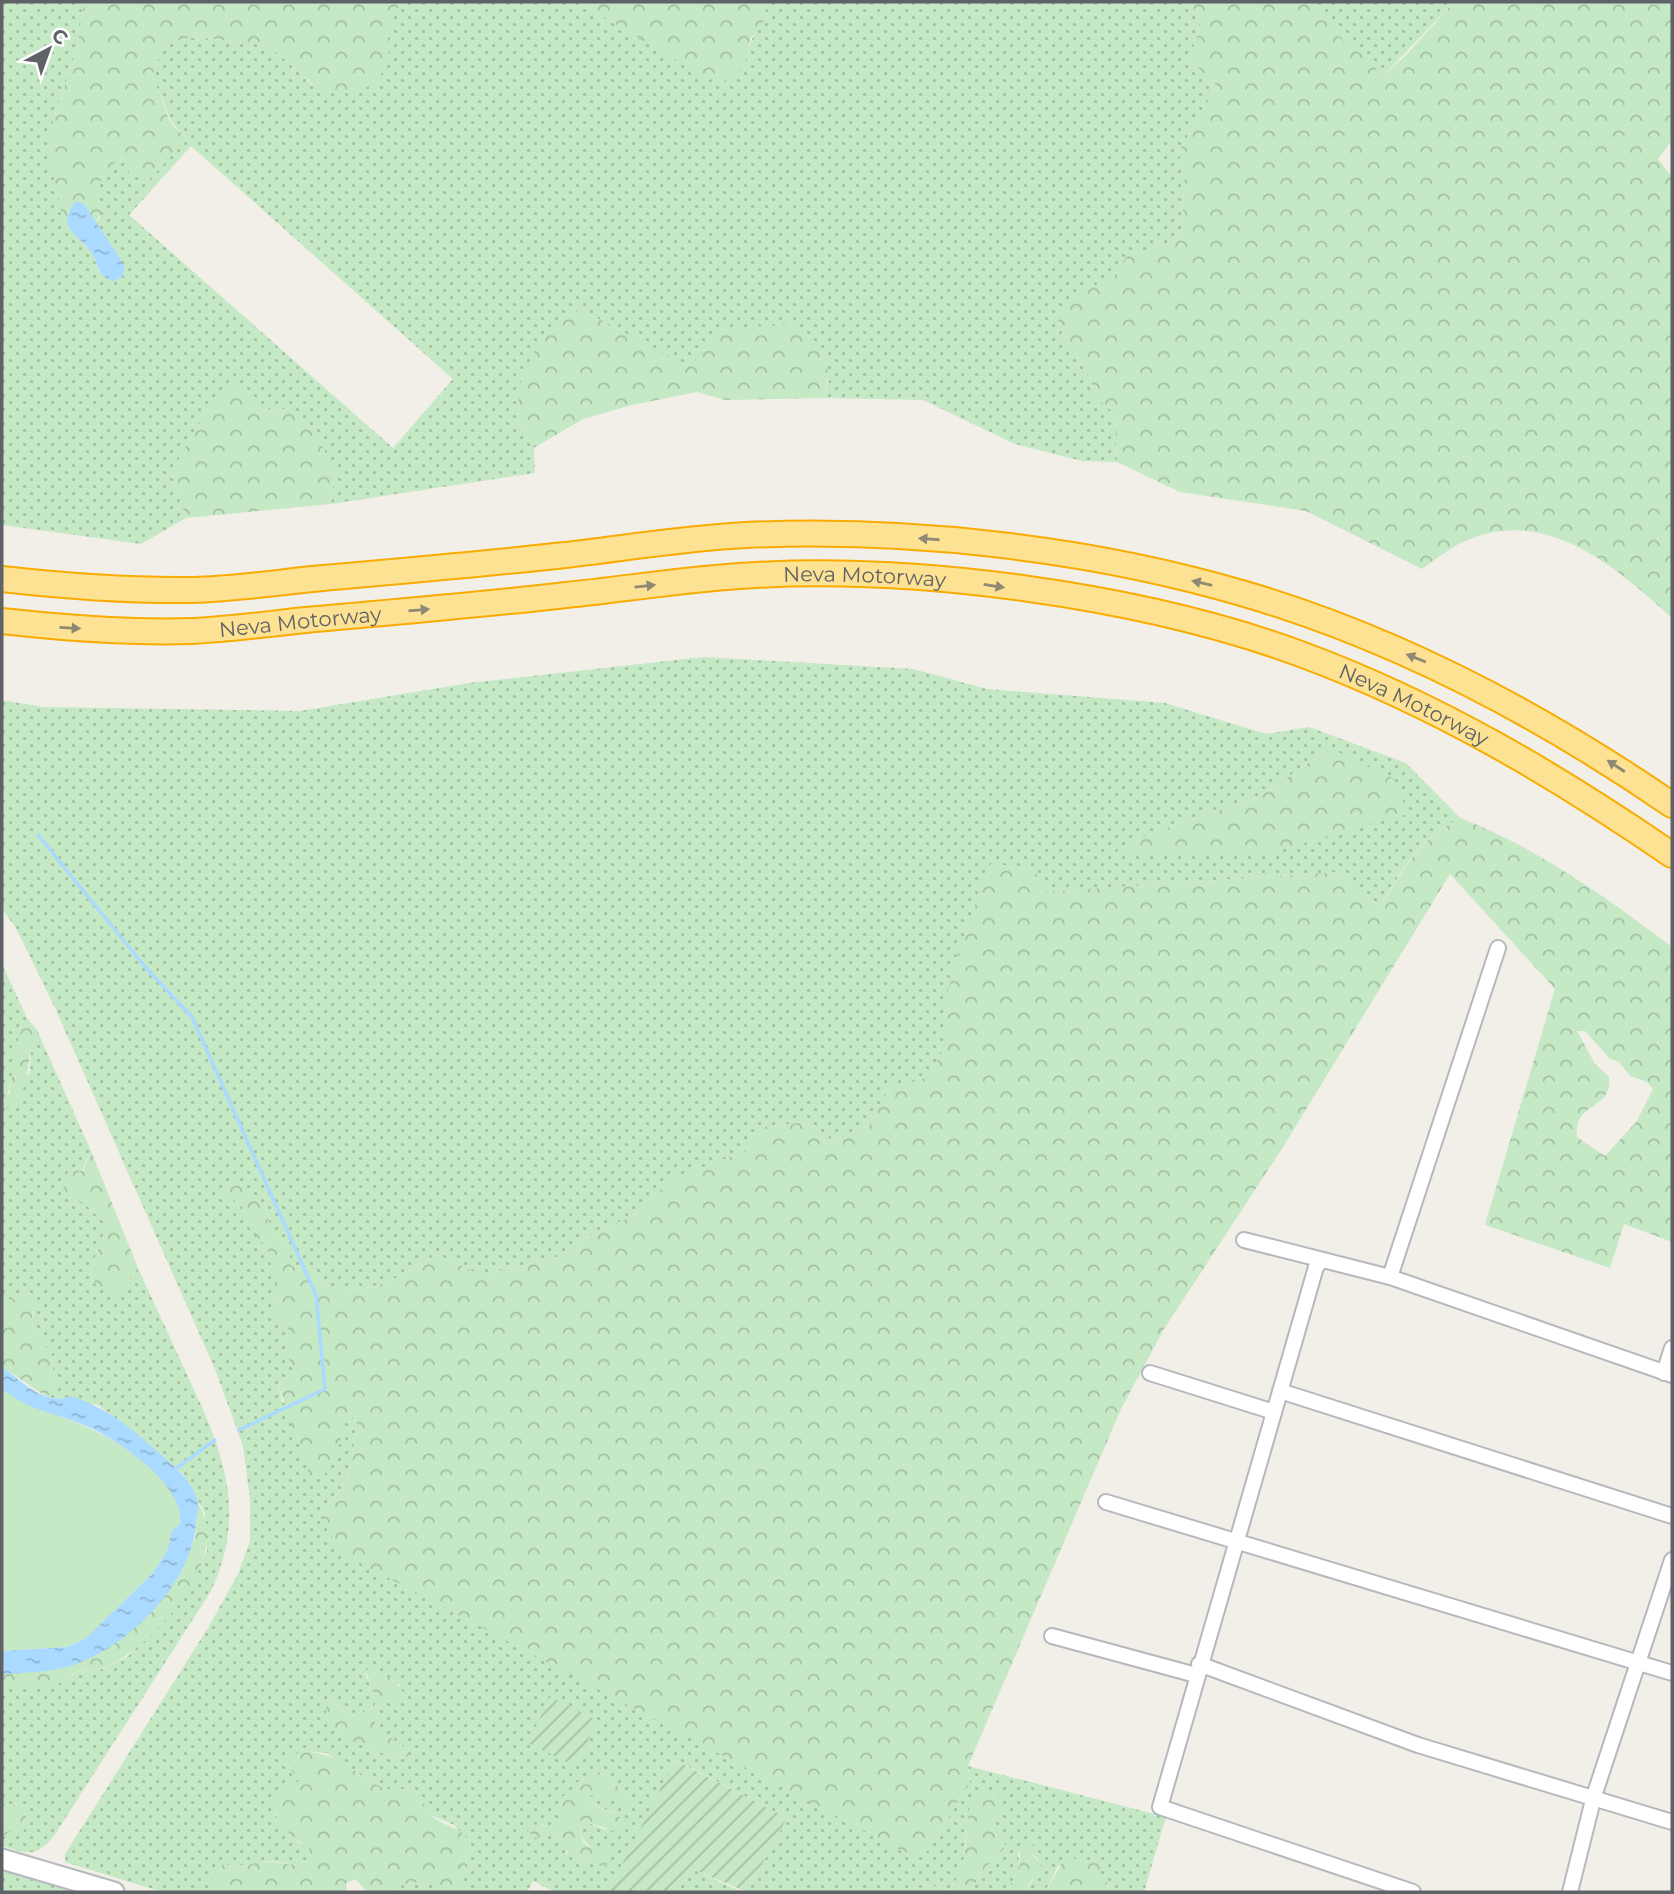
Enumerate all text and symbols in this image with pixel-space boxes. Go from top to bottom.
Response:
north arrow [14,14,84,84]
text: С [47,23,73,50]
one-way arrow [918,533,940,544]
street label: Neva Motorway [783,561,948,592]
one-way arrow [1191,577,1213,588]
one-way arrow [983,580,1005,591]
one-way arrow [634,581,656,592]
street label: Neva Motorway [218,601,383,642]
one-way arrow [408,604,430,615]
one-way arrow [59,622,81,633]
one-way arrow [1405,653,1426,664]
street label: Neva Motorway [1336,658,1494,751]
one-way arrow [1606,760,1626,773]

